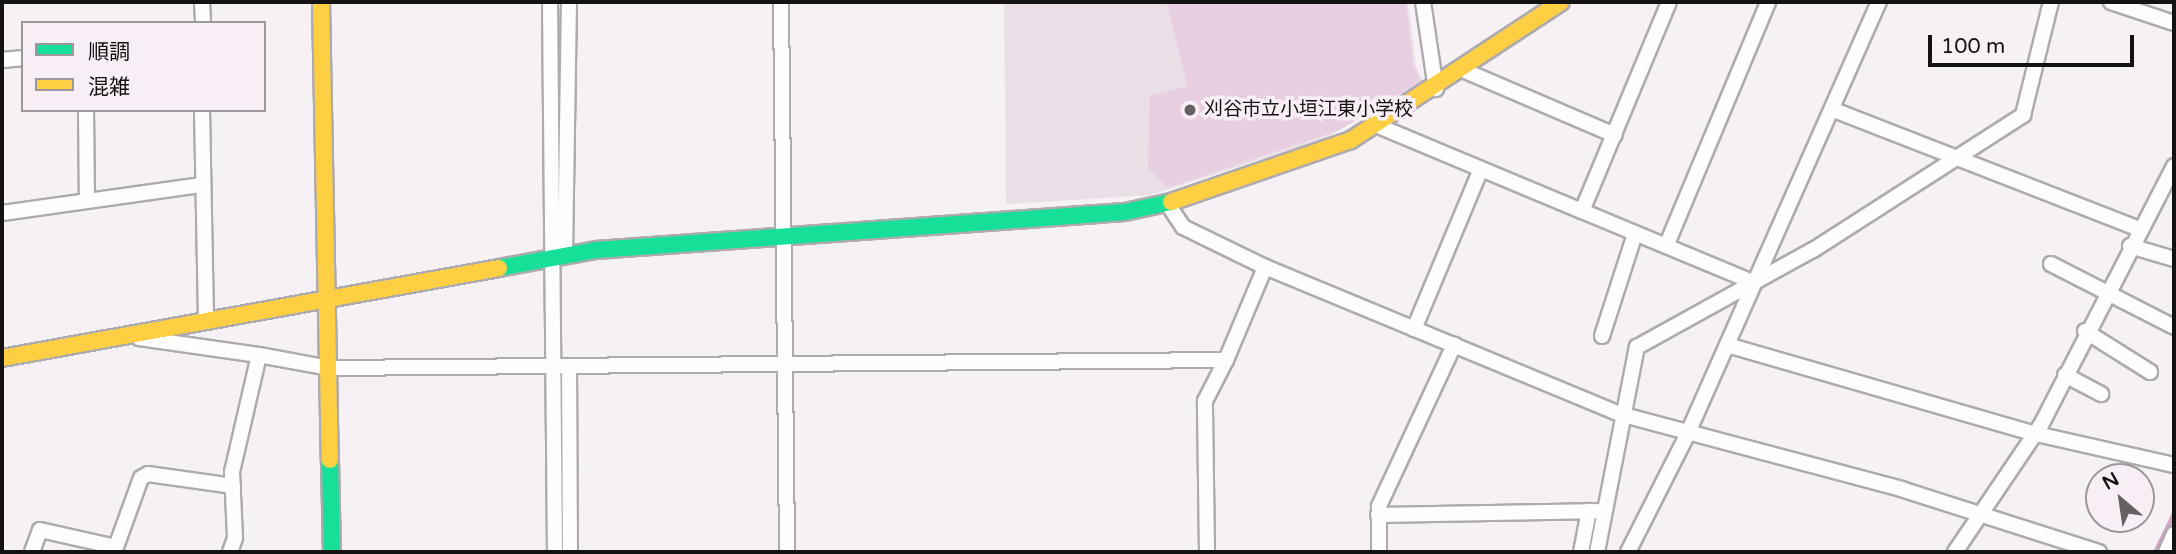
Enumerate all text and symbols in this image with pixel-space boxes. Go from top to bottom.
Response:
legend [21,21,266,112]
scale bar [1931,21,2138,65]
text: 100 m [1941,34,2005,59]
text: 順調 [88,40,130,65]
text: 混雑 [88,75,130,100]
place label: 刈谷市立小垣江東小学校 [1204,99,1413,121]
marker: 刈谷市立小垣江東小学校 [1182,102,1198,118]
north arrow [2085,463,2155,533]
text: N [2099,468,2123,495]

